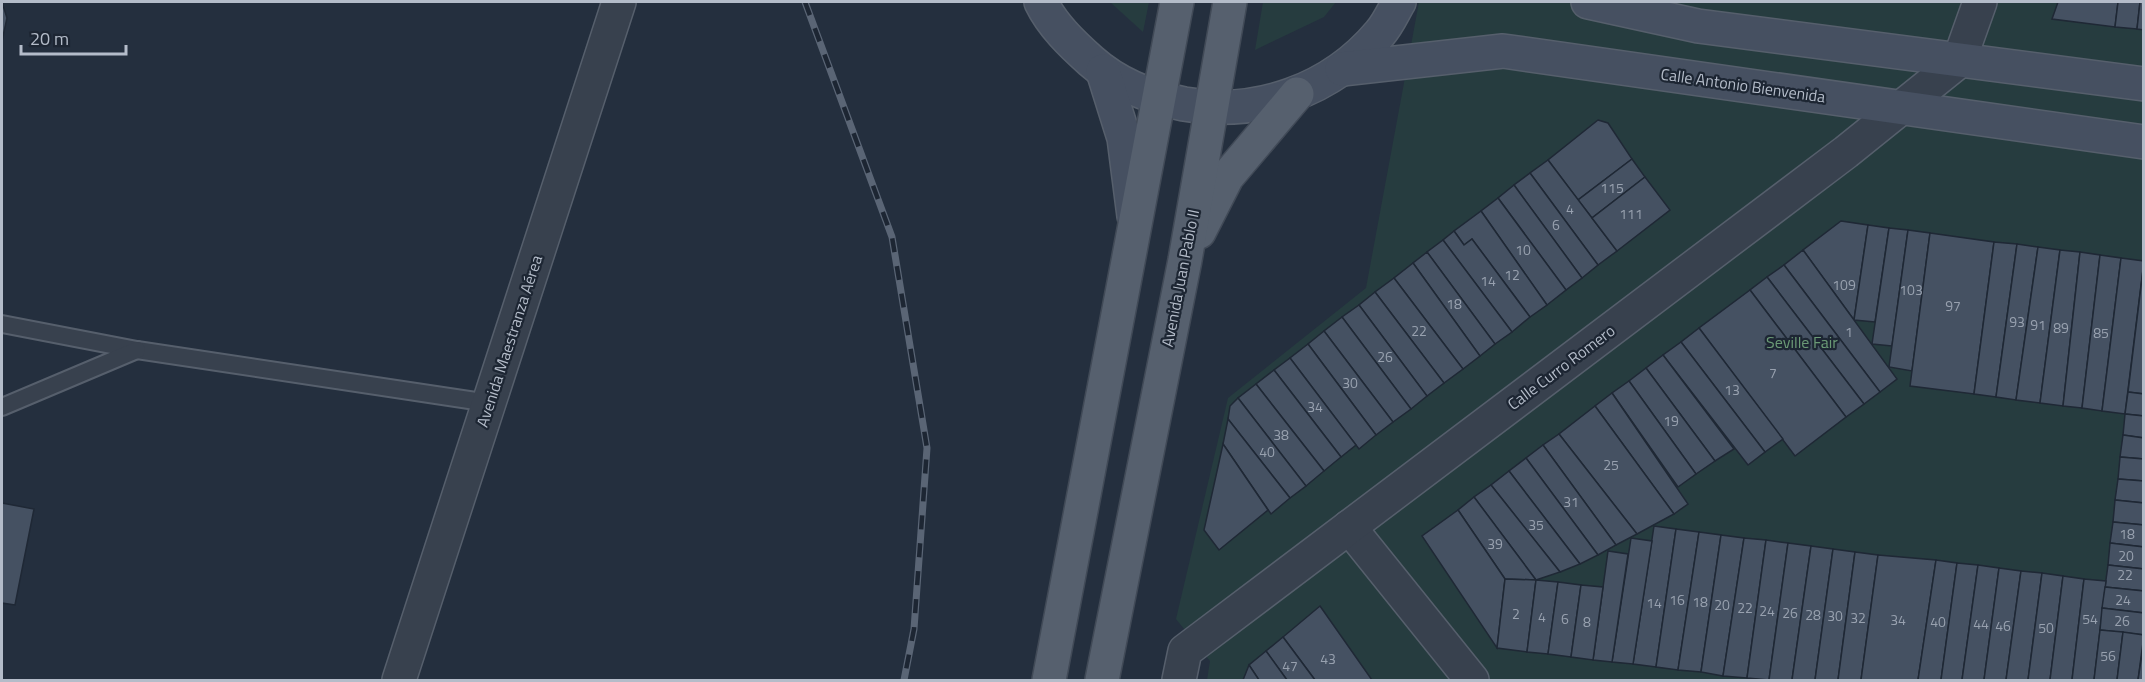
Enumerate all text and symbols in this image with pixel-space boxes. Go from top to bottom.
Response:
scale bar [21,18,126,56]
text: 20 m [30,25,69,52]
street label: Calle Antonio Bienvenida [1659,62,1827,108]
house number: 115 [1600,177,1624,198]
house number: 4 [1566,198,1574,219]
house number: 111 [1619,203,1643,224]
street label: Avenida Juan Pablo II [1155,207,1205,349]
house number: 6 [1552,214,1560,235]
house number: 10 [1515,239,1531,260]
street label: Avenida Maestranza Aérea [470,252,548,430]
house number: 12 [1504,264,1520,285]
house number: 14 [1480,270,1496,291]
house number: 109 [1832,274,1856,295]
house number: 103 [1899,279,1923,300]
house number: 18 [1446,293,1462,314]
house number: 97 [1945,295,1961,316]
house number: 93 [2009,311,2025,332]
house number: 91 [2030,314,2046,335]
house number: 89 [2053,317,2069,338]
street label: Calle Curro Romero [1502,319,1620,415]
house number: 22 [1411,320,1427,341]
house number: 1 [1845,321,1853,342]
house number: 85 [2093,322,2109,343]
park label: Seville Fair [1766,330,1838,354]
house number: 26 [1377,346,1393,367]
house number: 7 [1769,362,1777,383]
house number: 30 [1342,372,1358,393]
house number: 13 [1724,379,1740,400]
house number: 34 [1307,396,1323,417]
house number: 19 [1663,410,1679,431]
house number: 38 [1273,424,1289,445]
house number: 40 [1259,441,1275,462]
house number: 25 [1603,454,1619,475]
house number: 31 [1563,491,1579,512]
house number: 35 [1528,514,1544,535]
house number: 18 [2119,523,2135,544]
house number: 39 [1487,533,1503,554]
house number: 20 [2118,545,2134,566]
house number: 22 [2117,564,2133,585]
house number: 16 [1669,589,1685,610]
house number: 24 [2115,589,2131,610]
house number: 18 [1692,591,1708,612]
house number: 14 [1646,592,1662,613]
house number: 20 [1714,594,1730,615]
house number: 22 [1737,597,1753,618]
house number: 24 [1759,600,1775,621]
house number: 26 [1782,602,1798,623]
house number: 2 [1512,603,1520,624]
house number: 28 [1805,604,1821,625]
house number: 30 [1827,605,1843,626]
house number: 4 [1538,606,1546,627]
house number: 32 [1850,607,1866,628]
house number: 6 [1561,608,1569,629]
house number: 54 [2082,608,2098,629]
house number: 34 [1890,609,1906,630]
house number: 26 [2114,610,2130,631]
house number: 8 [1583,611,1591,632]
house number: 40 [1930,611,1946,632]
house number: 44 [1973,613,1989,634]
house number: 46 [1995,615,2011,636]
house number: 50 [2038,617,2054,638]
house number: 56 [2100,645,2116,666]
house number: 43 [1320,648,1336,669]
house number: 47 [1282,655,1298,676]

